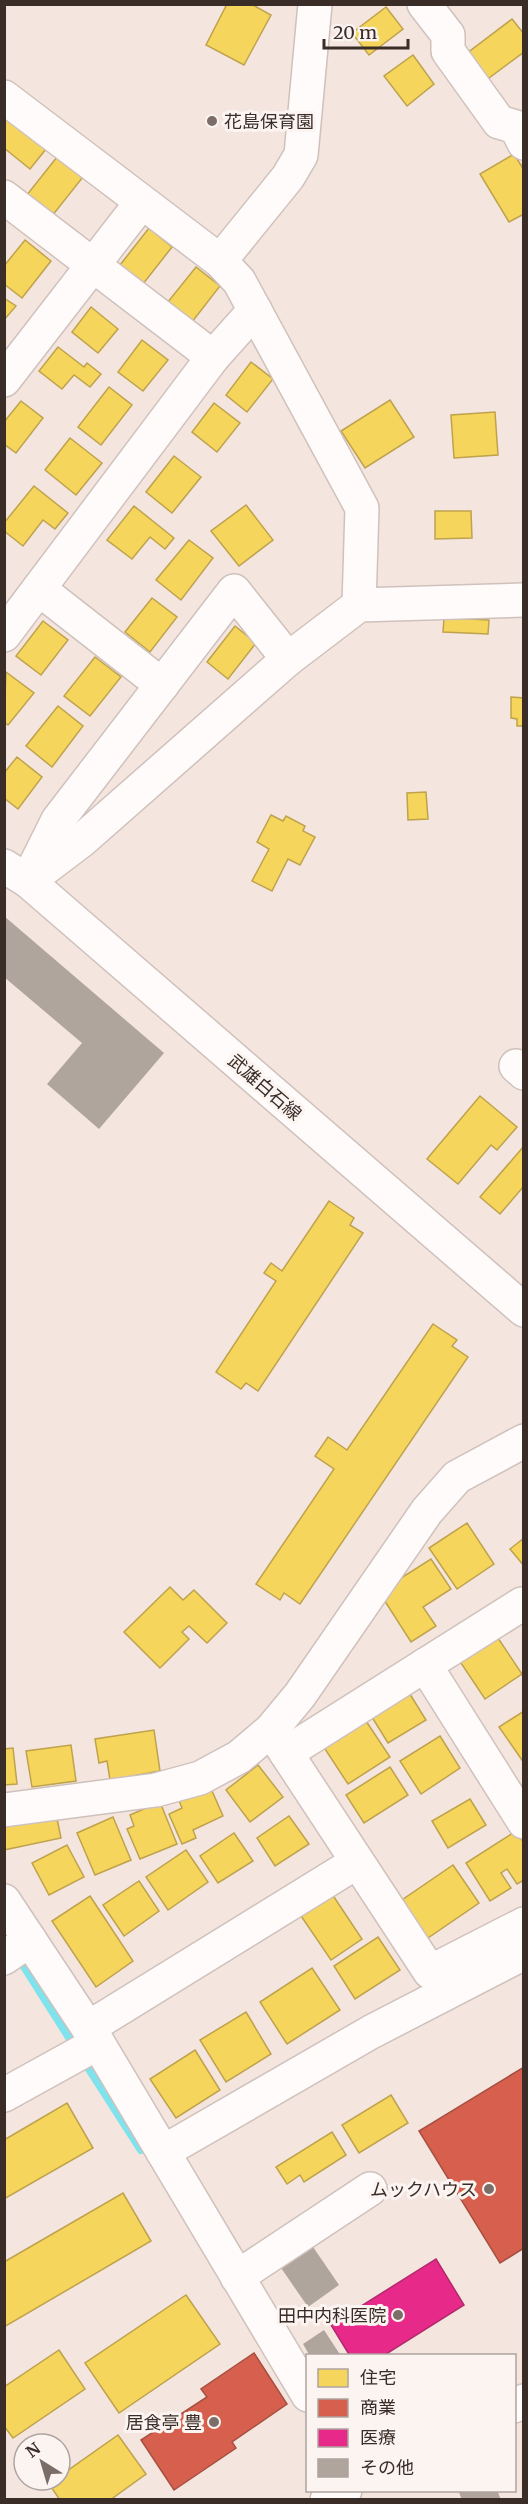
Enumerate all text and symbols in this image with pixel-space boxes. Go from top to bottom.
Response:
scale bar [324,12,408,50]
text: 20 m [333,21,377,44]
place label: 花島保育園 [224,110,314,133]
marker: 花島保育園 [205,114,219,128]
street label: 武雄白石線 [223,1049,307,1125]
place label: ムックハウス [370,2178,477,2201]
marker: ムックハウス [482,2182,496,2196]
place label: 田中内科医院 [278,2304,386,2327]
marker: 田中内科医院 [391,2308,405,2322]
legend [306,2354,516,2492]
text: 住宅 [360,2366,396,2389]
text: 商業 [360,2396,396,2419]
place label: 居食亭 豊 [126,2411,202,2434]
marker: 居食亭 豊 [207,2415,221,2429]
text: 医療 [360,2426,396,2449]
north arrow [12,2432,72,2492]
text: N [22,2438,44,2462]
text: その他 [360,2456,414,2479]

